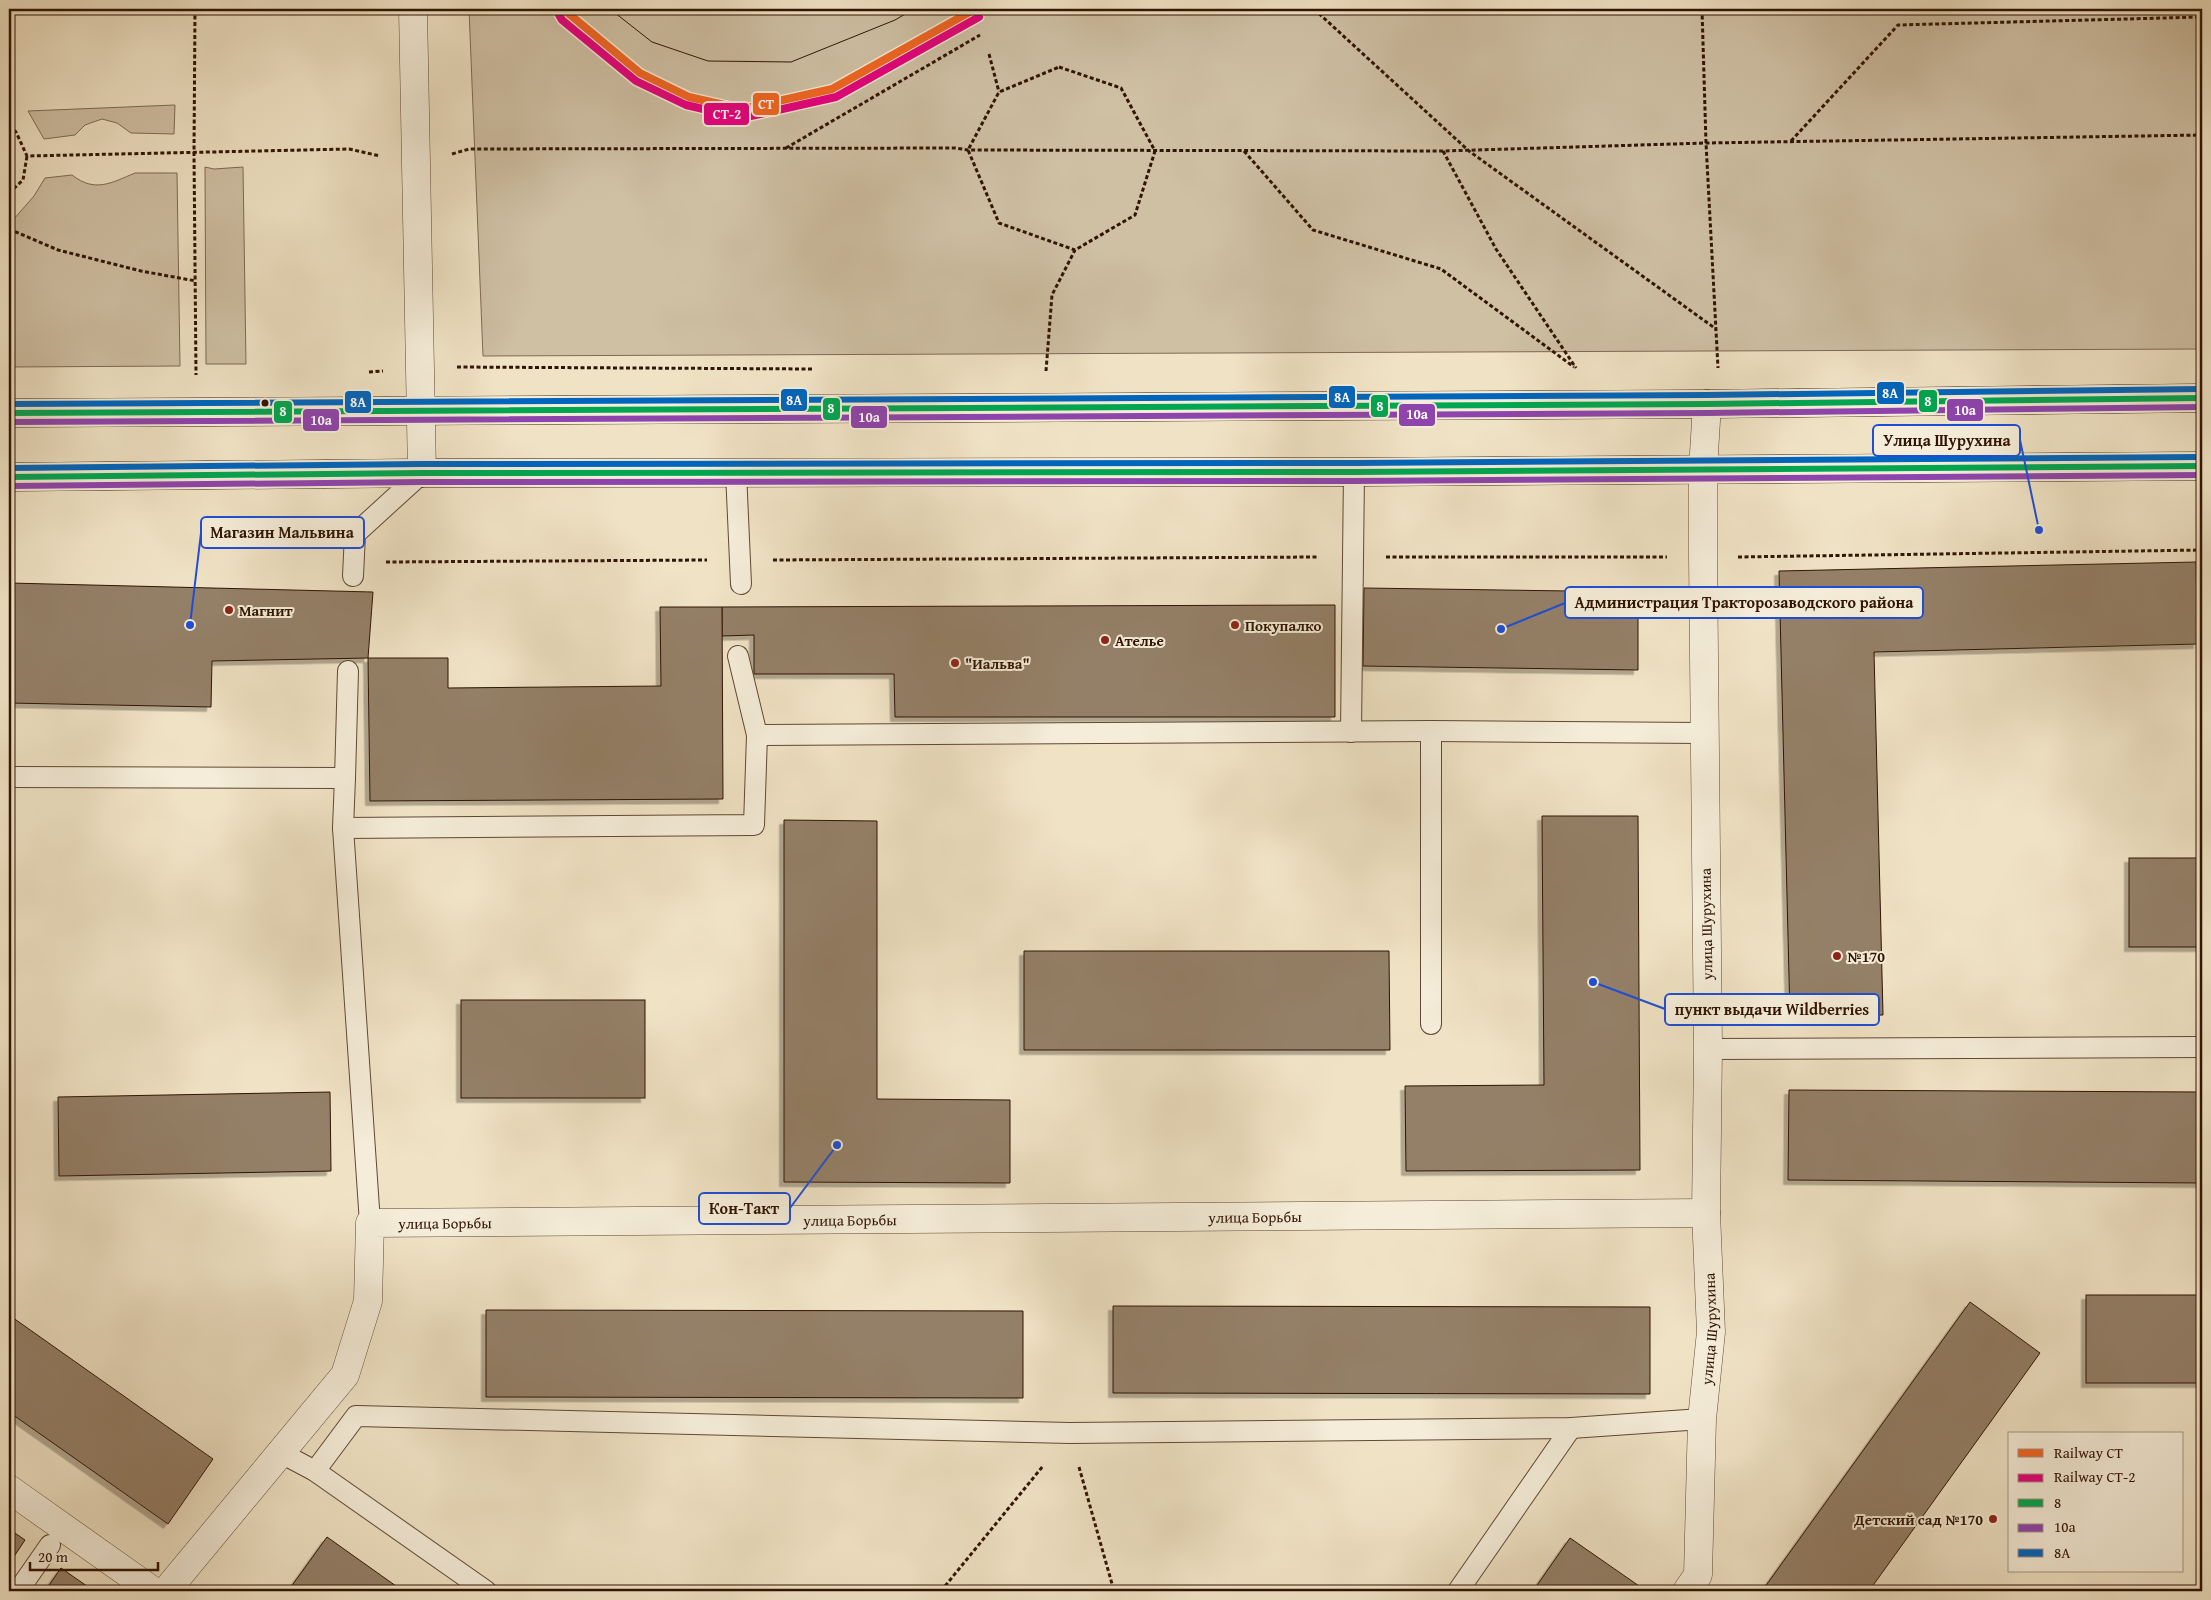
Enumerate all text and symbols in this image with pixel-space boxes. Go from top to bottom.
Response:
line badge: СТ [752,92,780,116]
text: СТ [758,94,775,114]
line badge: СТ-2 [703,102,750,126]
text: СТ-2 [713,104,741,124]
line badge: 8А [1876,381,1905,405]
text: 8А [1882,383,1898,403]
line badge: 8А [1328,385,1356,409]
text: 8А [1334,387,1350,407]
line badge: 8А [780,388,808,412]
line badge: 8 [1918,389,1938,413]
line badge: 8А [344,390,372,414]
text: 8А [786,390,802,410]
text: 8 [1924,391,1932,411]
text: 8А [350,392,366,412]
line badge: 8 [1370,394,1389,418]
text: 8 [1376,396,1384,416]
line badge: 8 [822,397,841,421]
unlabelled marker [260,398,270,408]
text: 8 [827,398,835,418]
line badge: 10а [1946,398,1984,422]
line badge: 8 [273,400,293,424]
text: 10а [1954,400,1977,420]
text: 8 [279,401,287,421]
line badge: 10а [1398,403,1436,427]
text: 10а [1406,404,1429,424]
line badge: 10а [850,405,888,429]
text: 10а [858,407,881,427]
line badge: 10а [302,408,340,432]
text: 10а [310,410,333,430]
callout: Улица Шурухина [1873,425,2020,456]
text: Улица Шурухина [1883,428,2012,452]
callout: Магазин Мальвина [201,517,364,548]
text: Магазин Мальвина [210,520,355,544]
callout: Администрация Тракторозаводского района [1565,587,1923,618]
text: Администрация Тракторозаводского района [1575,590,1914,614]
place label: Магнит [239,600,294,621]
marker: Магнит [223,604,235,616]
place label: Покупалко [1245,615,1322,636]
marker: Покупалко [1229,619,1241,631]
place label: Ателье [1115,630,1164,651]
marker: Ателье [1099,634,1111,646]
place label: "Иальва" [965,653,1030,674]
marker: "Иальва" [949,657,961,669]
street label: улица Шурухина [1695,867,1717,981]
place label: №170 [1847,946,1885,967]
marker: №170 [1831,950,1843,962]
callout: пункт выдачи Wildberries [1665,994,1879,1025]
text: пункт выдачи Wildberries [1675,997,1869,1021]
callout: Кон-Такт [699,1193,790,1224]
text: Кон-Такт [709,1196,780,1220]
street label: улица Борьбы [1207,1206,1302,1227]
street label: улица Борьбы [802,1209,897,1230]
street label: улица Борьбы [397,1212,492,1233]
street label: улица Шурухина [1695,1272,1722,1387]
legend [2008,1432,2184,1572]
text: Railway СТ [2054,1442,2124,1463]
text: Railway СТ-2 [2054,1466,2135,1487]
text: 8 [2054,1492,2061,1513]
place label: Детский сад №170 [1853,1509,1983,1530]
marker: Детский сад №170 [1987,1513,1999,1525]
text: 10а [2054,1516,2076,1537]
scale bar [30,1540,158,1572]
text: 8А [2054,1542,2070,1563]
text: 20 m [38,1546,69,1567]

